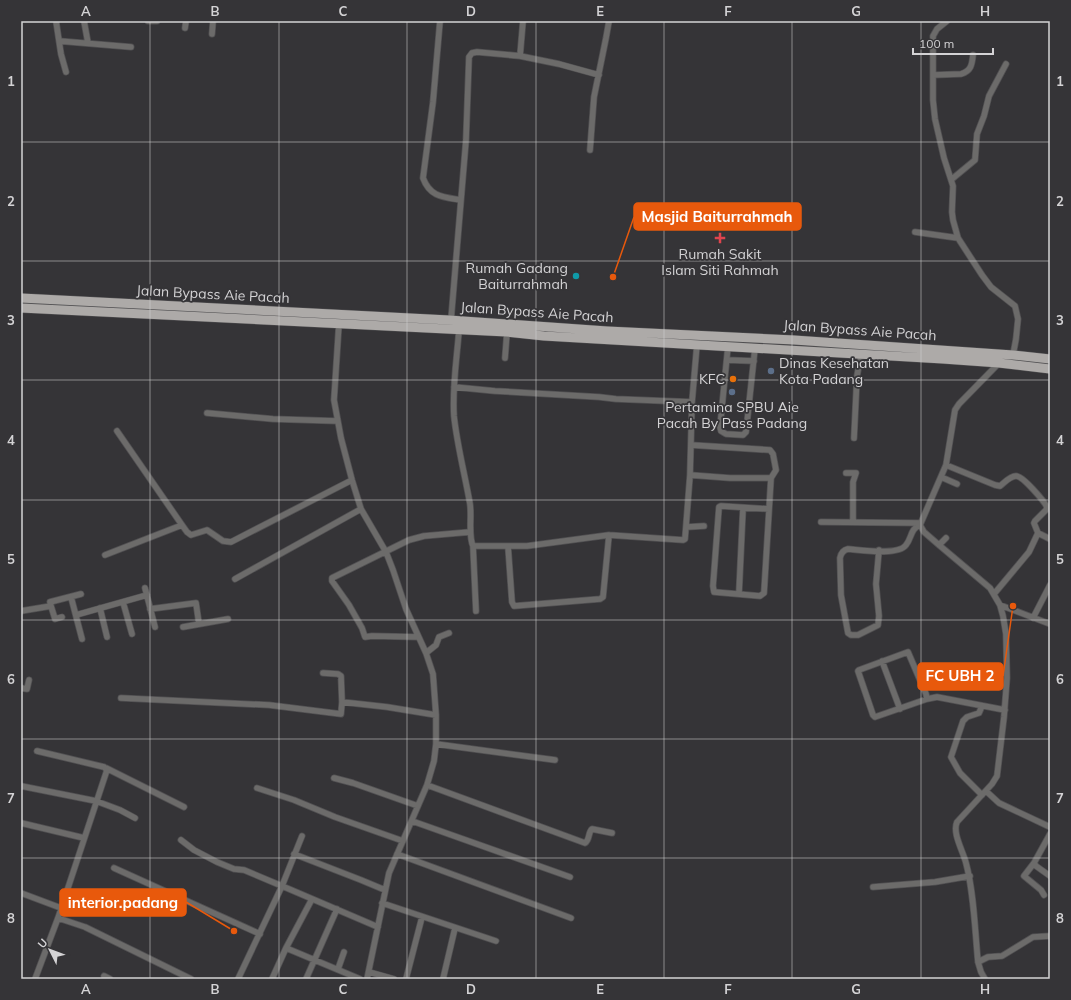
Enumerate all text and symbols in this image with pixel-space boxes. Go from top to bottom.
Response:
text: A [81,3,91,19]
text: B [211,3,220,19]
text: C [339,3,348,19]
text: D [466,3,476,19]
text: E [596,3,604,19]
text: F [724,3,732,19]
text: G [851,3,861,19]
text: H [980,3,990,19]
scale bar [913,30,993,56]
text: 100 m [919,36,954,51]
text: 1 [7,73,15,89]
text: 1 [1056,73,1064,89]
text: 2 [7,193,15,209]
text: 2 [1056,193,1064,209]
callout: Masjid Baiturrahmah [634,203,801,230]
text: Masjid Baiturrahmah [641,207,793,226]
marker: Rumah Sakit Islam Siti Rahmah [714,232,726,244]
place label: Rumah Sakit Islam Siti Rahmah [661,245,779,279]
place label: Rumah Gadang Baiturrahmah [466,259,568,293]
marker: Rumah Gadang Baiturrahmah [571,271,581,281]
street label: Jalan Bypass Aie Pacah [136,281,290,307]
street label: Jalan Bypass Aie Pacah [460,298,614,326]
text: 3 [7,312,15,328]
text: 3 [1056,312,1064,328]
street label: Jalan Bypass Aie Pacah [783,316,937,344]
place label: Dinas Kesehatan Kota Padang [779,354,889,388]
marker: Dinas Kesehatan Kota Padang [766,366,776,376]
place label: KFC [699,370,725,388]
marker: KFC [728,374,738,384]
marker: Pertamina SPBU Aie Pacah By Pass Padang [727,387,737,397]
place label: Pertamina SPBU Aie Pacah By Pass Padang [657,398,807,432]
text: 4 [7,432,15,448]
text: 4 [1056,432,1064,448]
text: 5 [7,551,15,567]
text: 5 [1056,551,1064,567]
callout: FC UBH 2 [918,663,1003,690]
text: FC UBH 2 [926,666,994,685]
text: 6 [7,671,15,687]
text: 6 [1056,671,1064,687]
text: 7 [7,790,15,806]
text: 7 [1056,790,1064,806]
callout: interior.padang [60,889,186,916]
text: interior.padang [68,893,178,912]
text: 8 [7,910,15,926]
text: 8 [1056,910,1064,926]
north arrow [30,930,70,970]
text: U [35,936,50,951]
text: A [81,981,91,997]
text: B [211,981,220,997]
text: C [339,981,348,997]
text: D [466,981,476,997]
text: E [596,981,604,997]
text: F [724,981,732,997]
text: G [851,981,861,997]
text: H [980,981,990,997]

